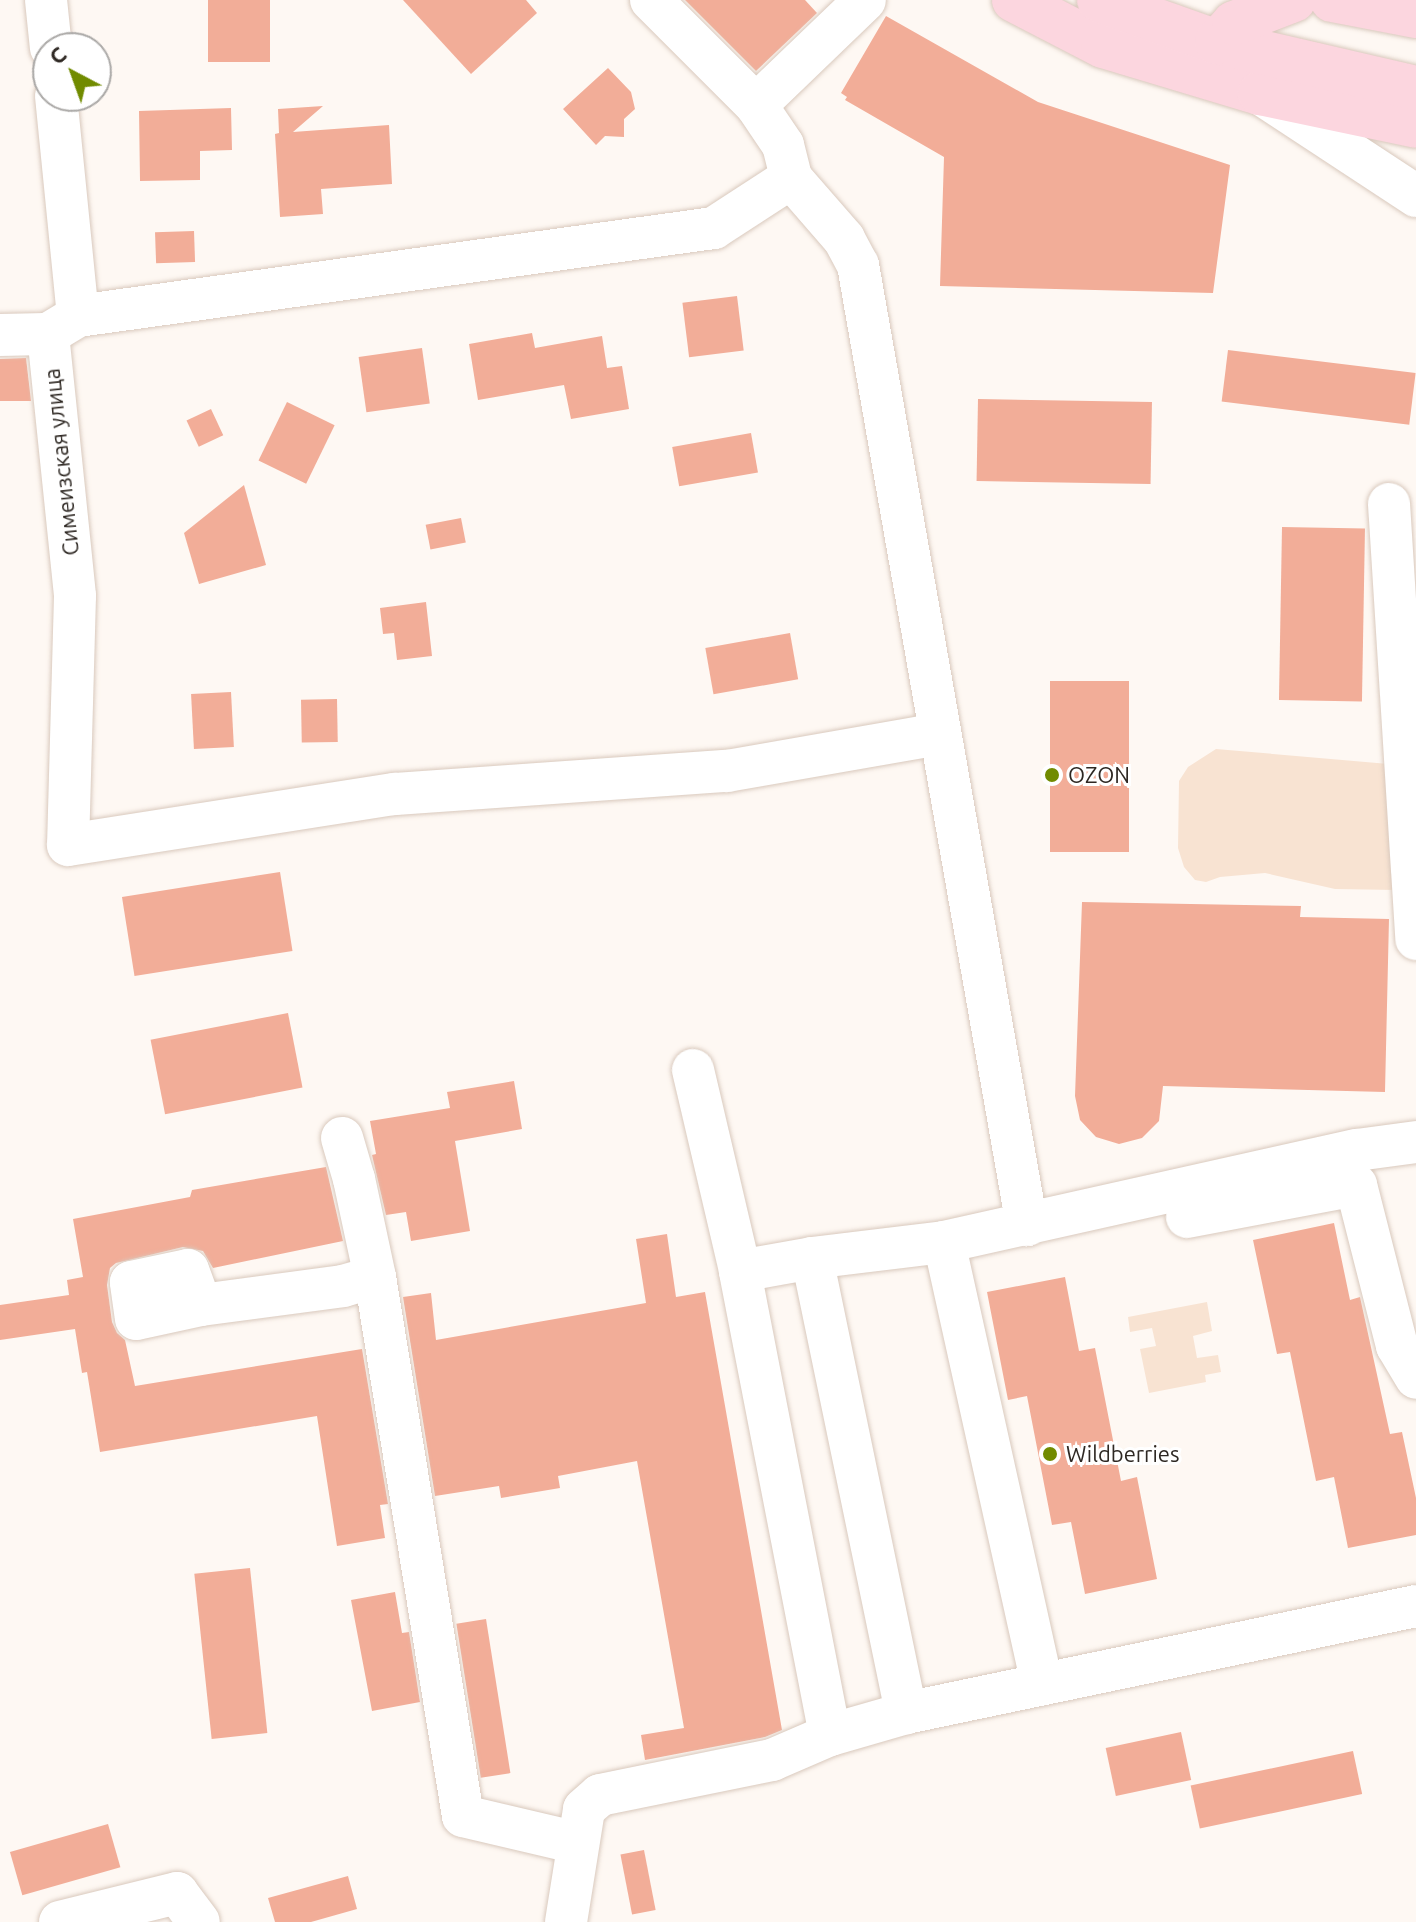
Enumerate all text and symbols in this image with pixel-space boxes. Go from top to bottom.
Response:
north arrow [32,32,112,112]
text: С [44,41,71,69]
street label: Симеизская улица [38,367,84,557]
place label: OZON [1068,762,1130,788]
marker: OZON [1043,766,1061,784]
place label: Wildberries [1066,1441,1179,1467]
marker: Wildberries [1041,1445,1059,1463]

